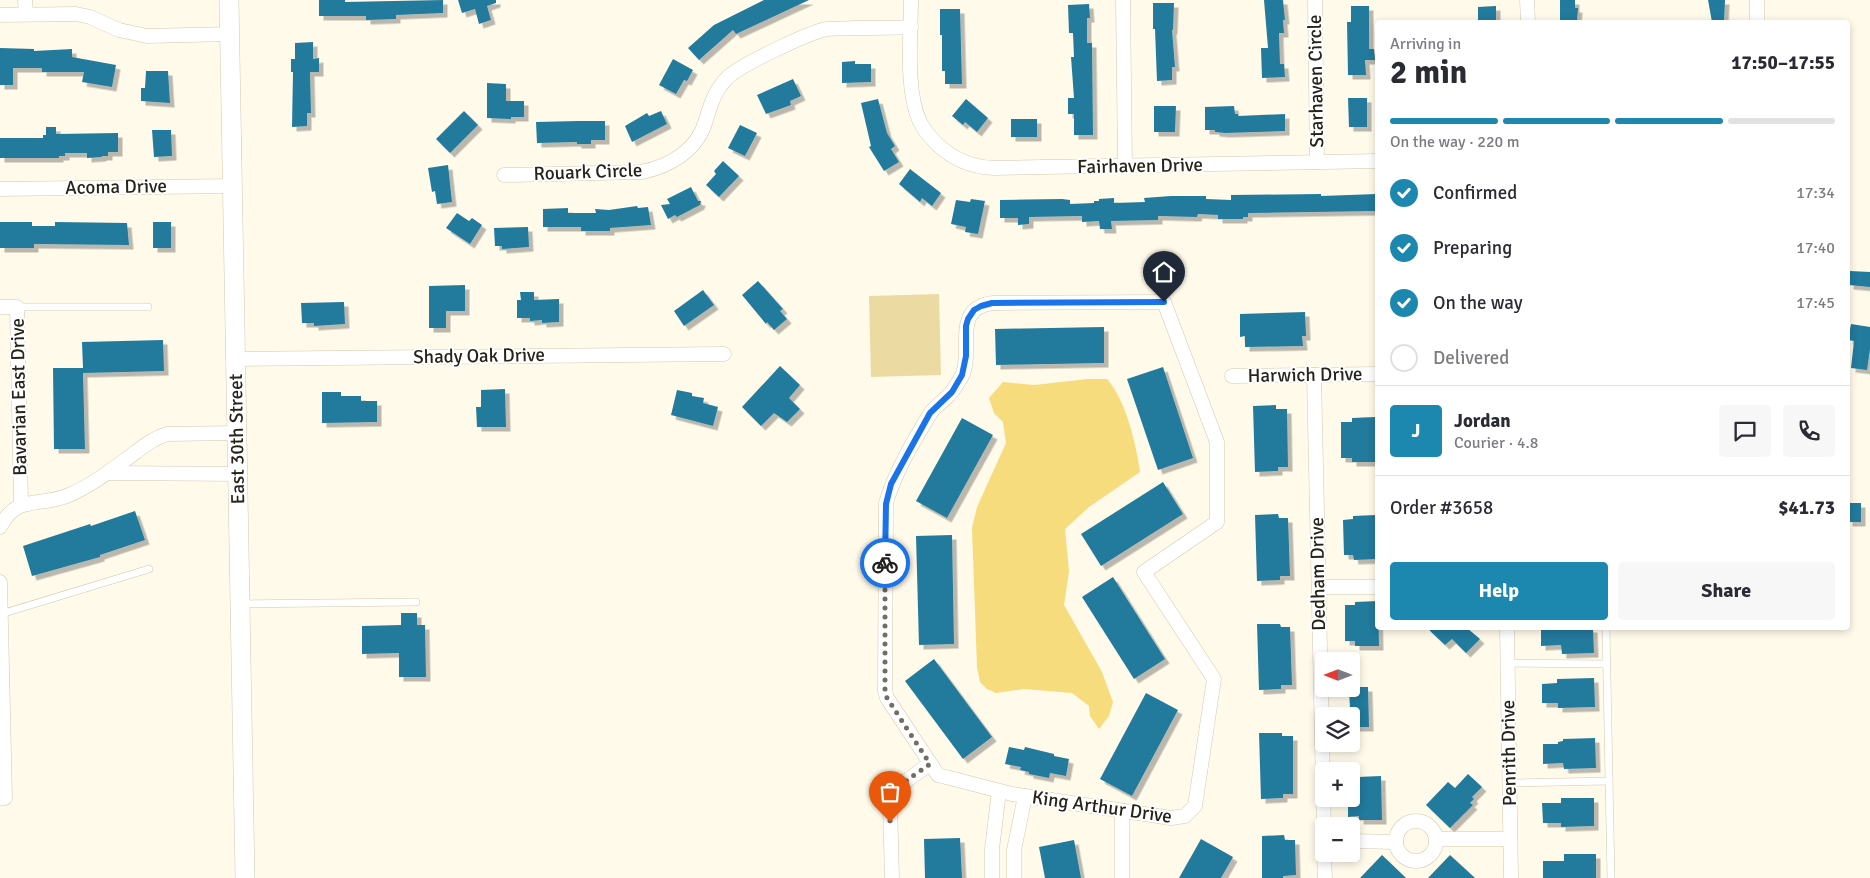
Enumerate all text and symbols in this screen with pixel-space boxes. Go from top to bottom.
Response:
street label: Starhaven Circle [1303,14,1329,148]
text: Arriving in [1390,34,1461,54]
text: 17:50–17:55 [1731,51,1835,75]
text: 2 min [1390,53,1467,92]
text: On the way · 220 m [1390,132,1520,152]
street label: Fairhaven Drive [1077,153,1203,179]
street label: Rouark Circle [533,158,643,186]
street label: Acoma Drive [65,174,167,200]
icon: check [1390,179,1418,207]
text: Confirmed [1433,181,1517,205]
text: 17:34 [1796,183,1835,203]
icon: check [1390,234,1418,262]
text: Preparing [1433,236,1512,260]
text: 17:40 [1796,238,1835,258]
pin [1143,251,1185,302]
icon: home [1150,258,1178,286]
icon: check [1390,289,1418,317]
text: On the way [1433,291,1523,315]
text: 17:45 [1796,293,1835,313]
street label: Bavarian East Drive [6,318,32,476]
street label: Shady Oak Drive [413,343,545,369]
text: Delivered [1433,346,1509,370]
street label: Harwich Drive [1247,362,1363,388]
street label: East 30th Street [224,373,250,504]
button: chat [1719,405,1771,457]
button: phone [1783,405,1835,457]
text: Jordan [1454,409,1511,433]
text: J [1412,419,1420,443]
text: Courier · 4.8 [1454,433,1538,453]
text: Order #3658 [1390,496,1493,520]
text: $41.73 [1778,496,1835,520]
street label: Dedham Drive [1305,517,1331,631]
courier [860,538,910,588]
icon: bike [871,549,899,577]
button: Help [1390,562,1608,620]
button: Share [1618,562,1835,620]
north arrow [1315,652,1360,698]
map controls [1315,652,1360,862]
street label: Penrith Drive [1496,700,1522,806]
button: layers [1315,707,1360,752]
button: + [1315,762,1360,807]
pin [869,771,911,822]
icon: bag [876,778,904,806]
street label: King Arthur Drive [1030,785,1174,829]
button: − [1315,817,1360,862]

